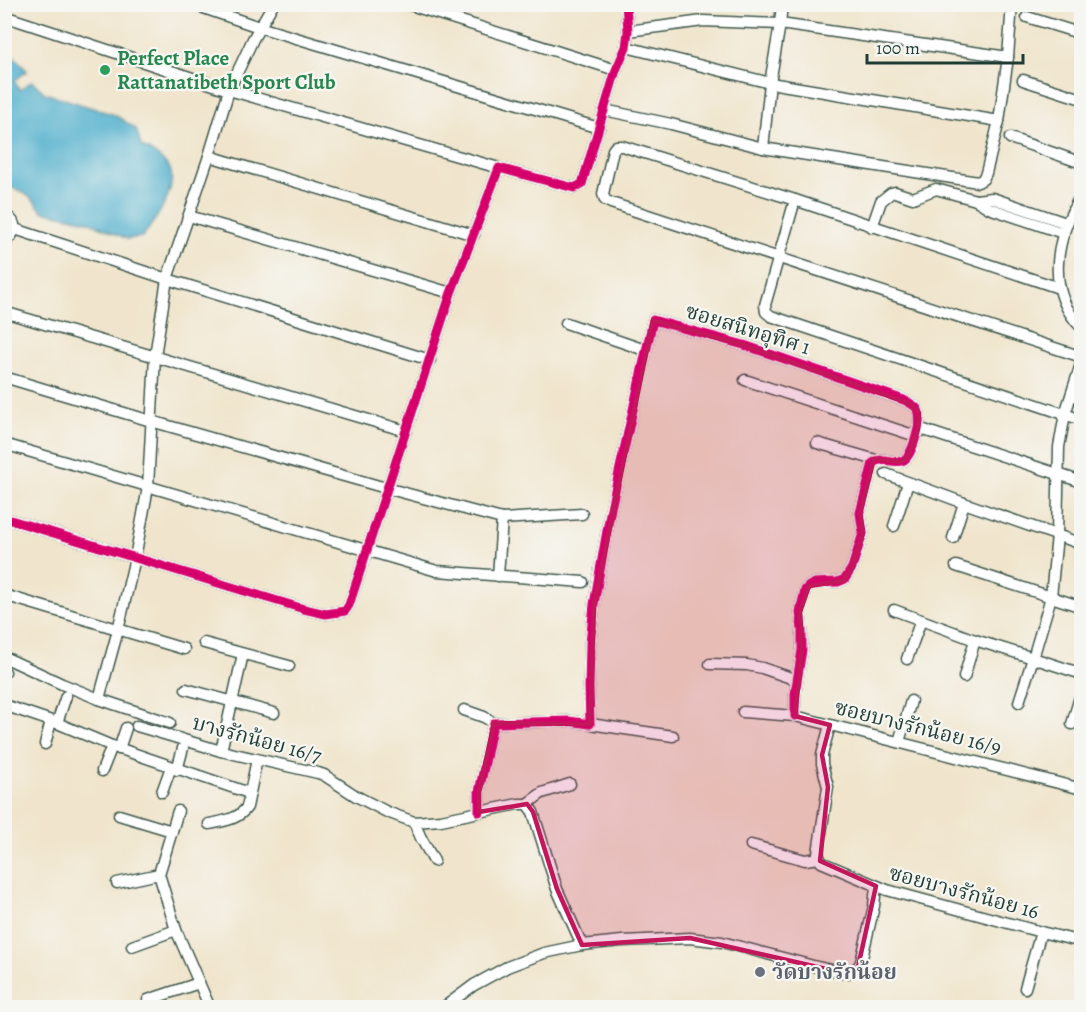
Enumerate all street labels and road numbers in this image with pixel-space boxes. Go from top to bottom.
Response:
street label: ซอยสนิทอุทิศ 1 [682,297,814,361]
street label: ซอยบางรักน้อย 16/9 [832,693,1004,761]
street label: บางรักน้อย 16/7 [189,708,325,770]
street label: ซอยบางรักน้อย 16 [886,859,1042,926]

